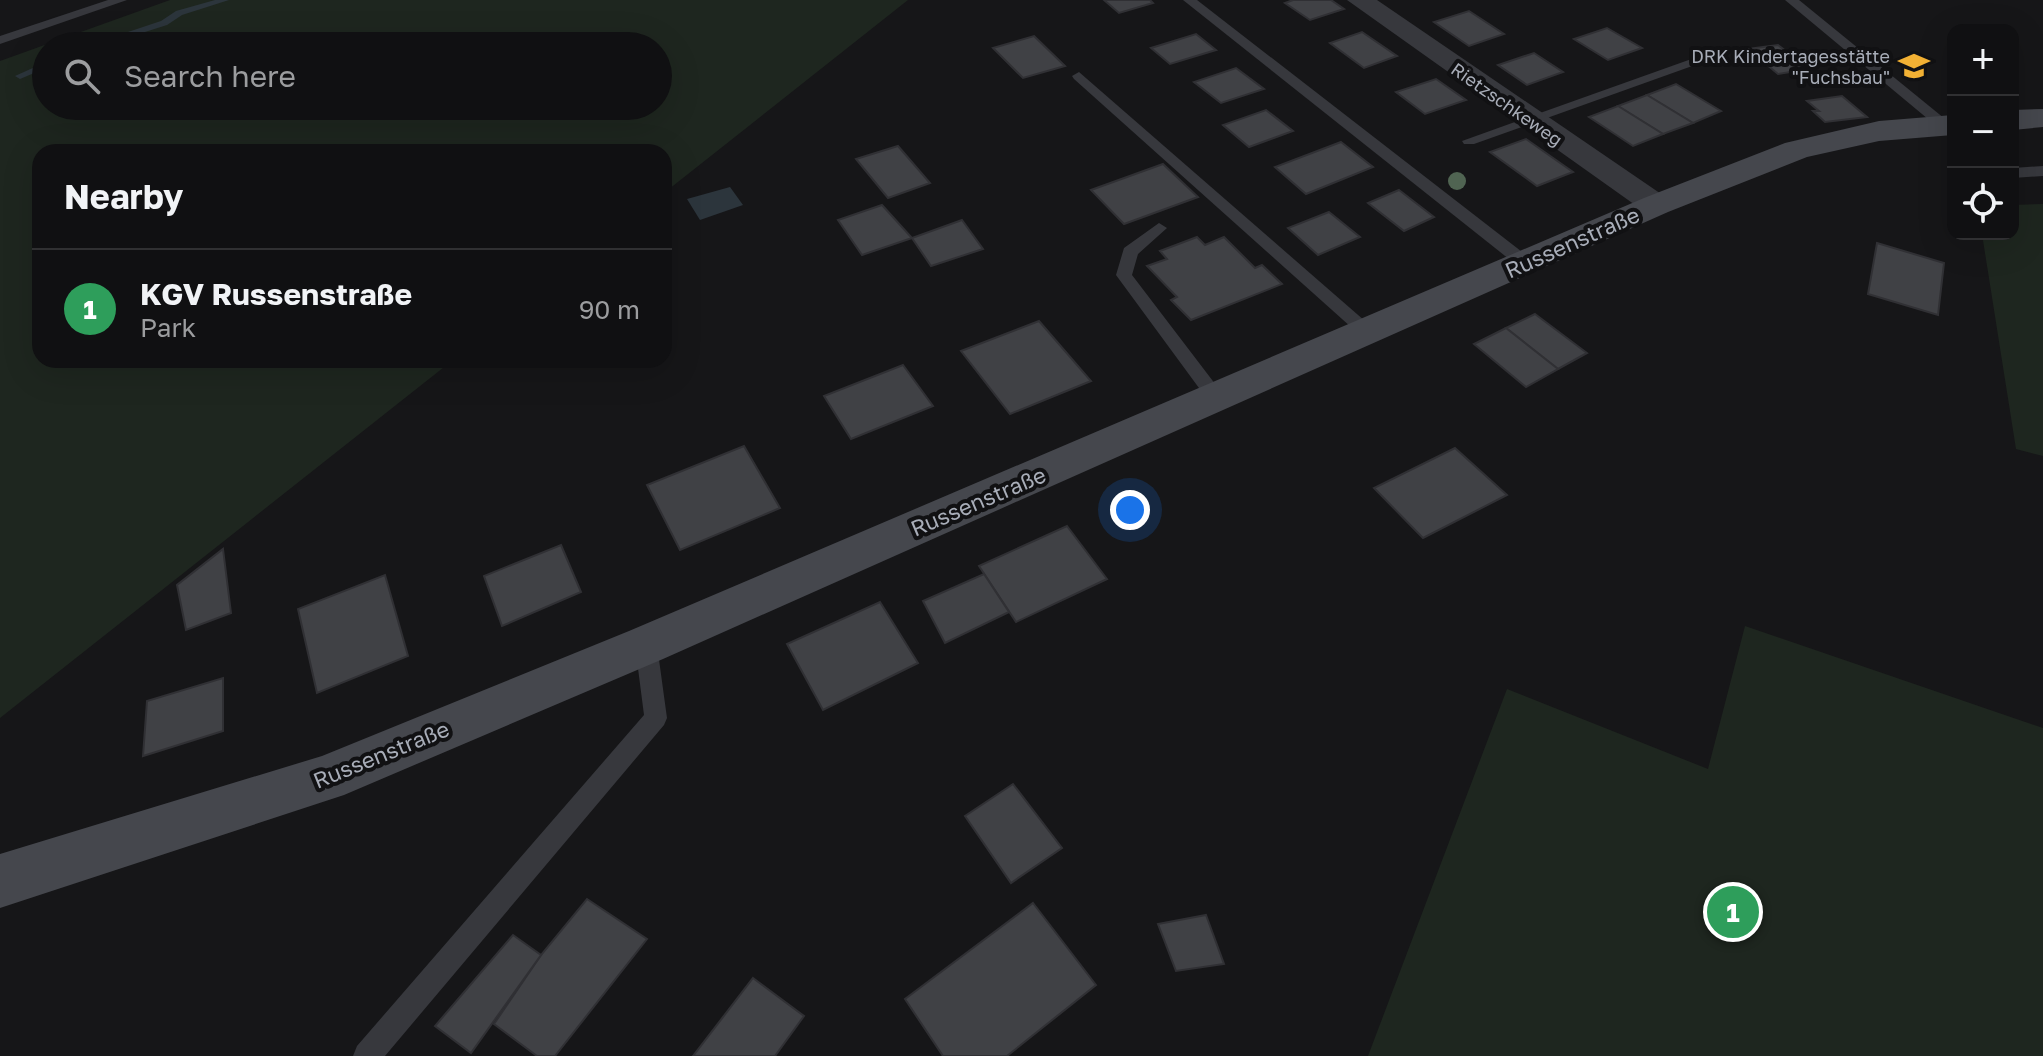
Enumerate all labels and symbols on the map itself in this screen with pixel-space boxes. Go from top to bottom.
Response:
place label: DRK Kindertagesstätte "Fuchsbau" [1691,45,1890,88]
school or university icon: DRK Kindertagesstätte "Fuchsbau" [1897,49,1931,83]
street label: Rietzschkeweg [1447,58,1567,150]
street label: Russenstraße [1501,200,1643,284]
street label: Russenstraße [906,460,1050,542]
your location [1110,490,1150,530]
street label: Russenstraße [309,714,453,794]
pin: 1 [1707,882,1759,942]

